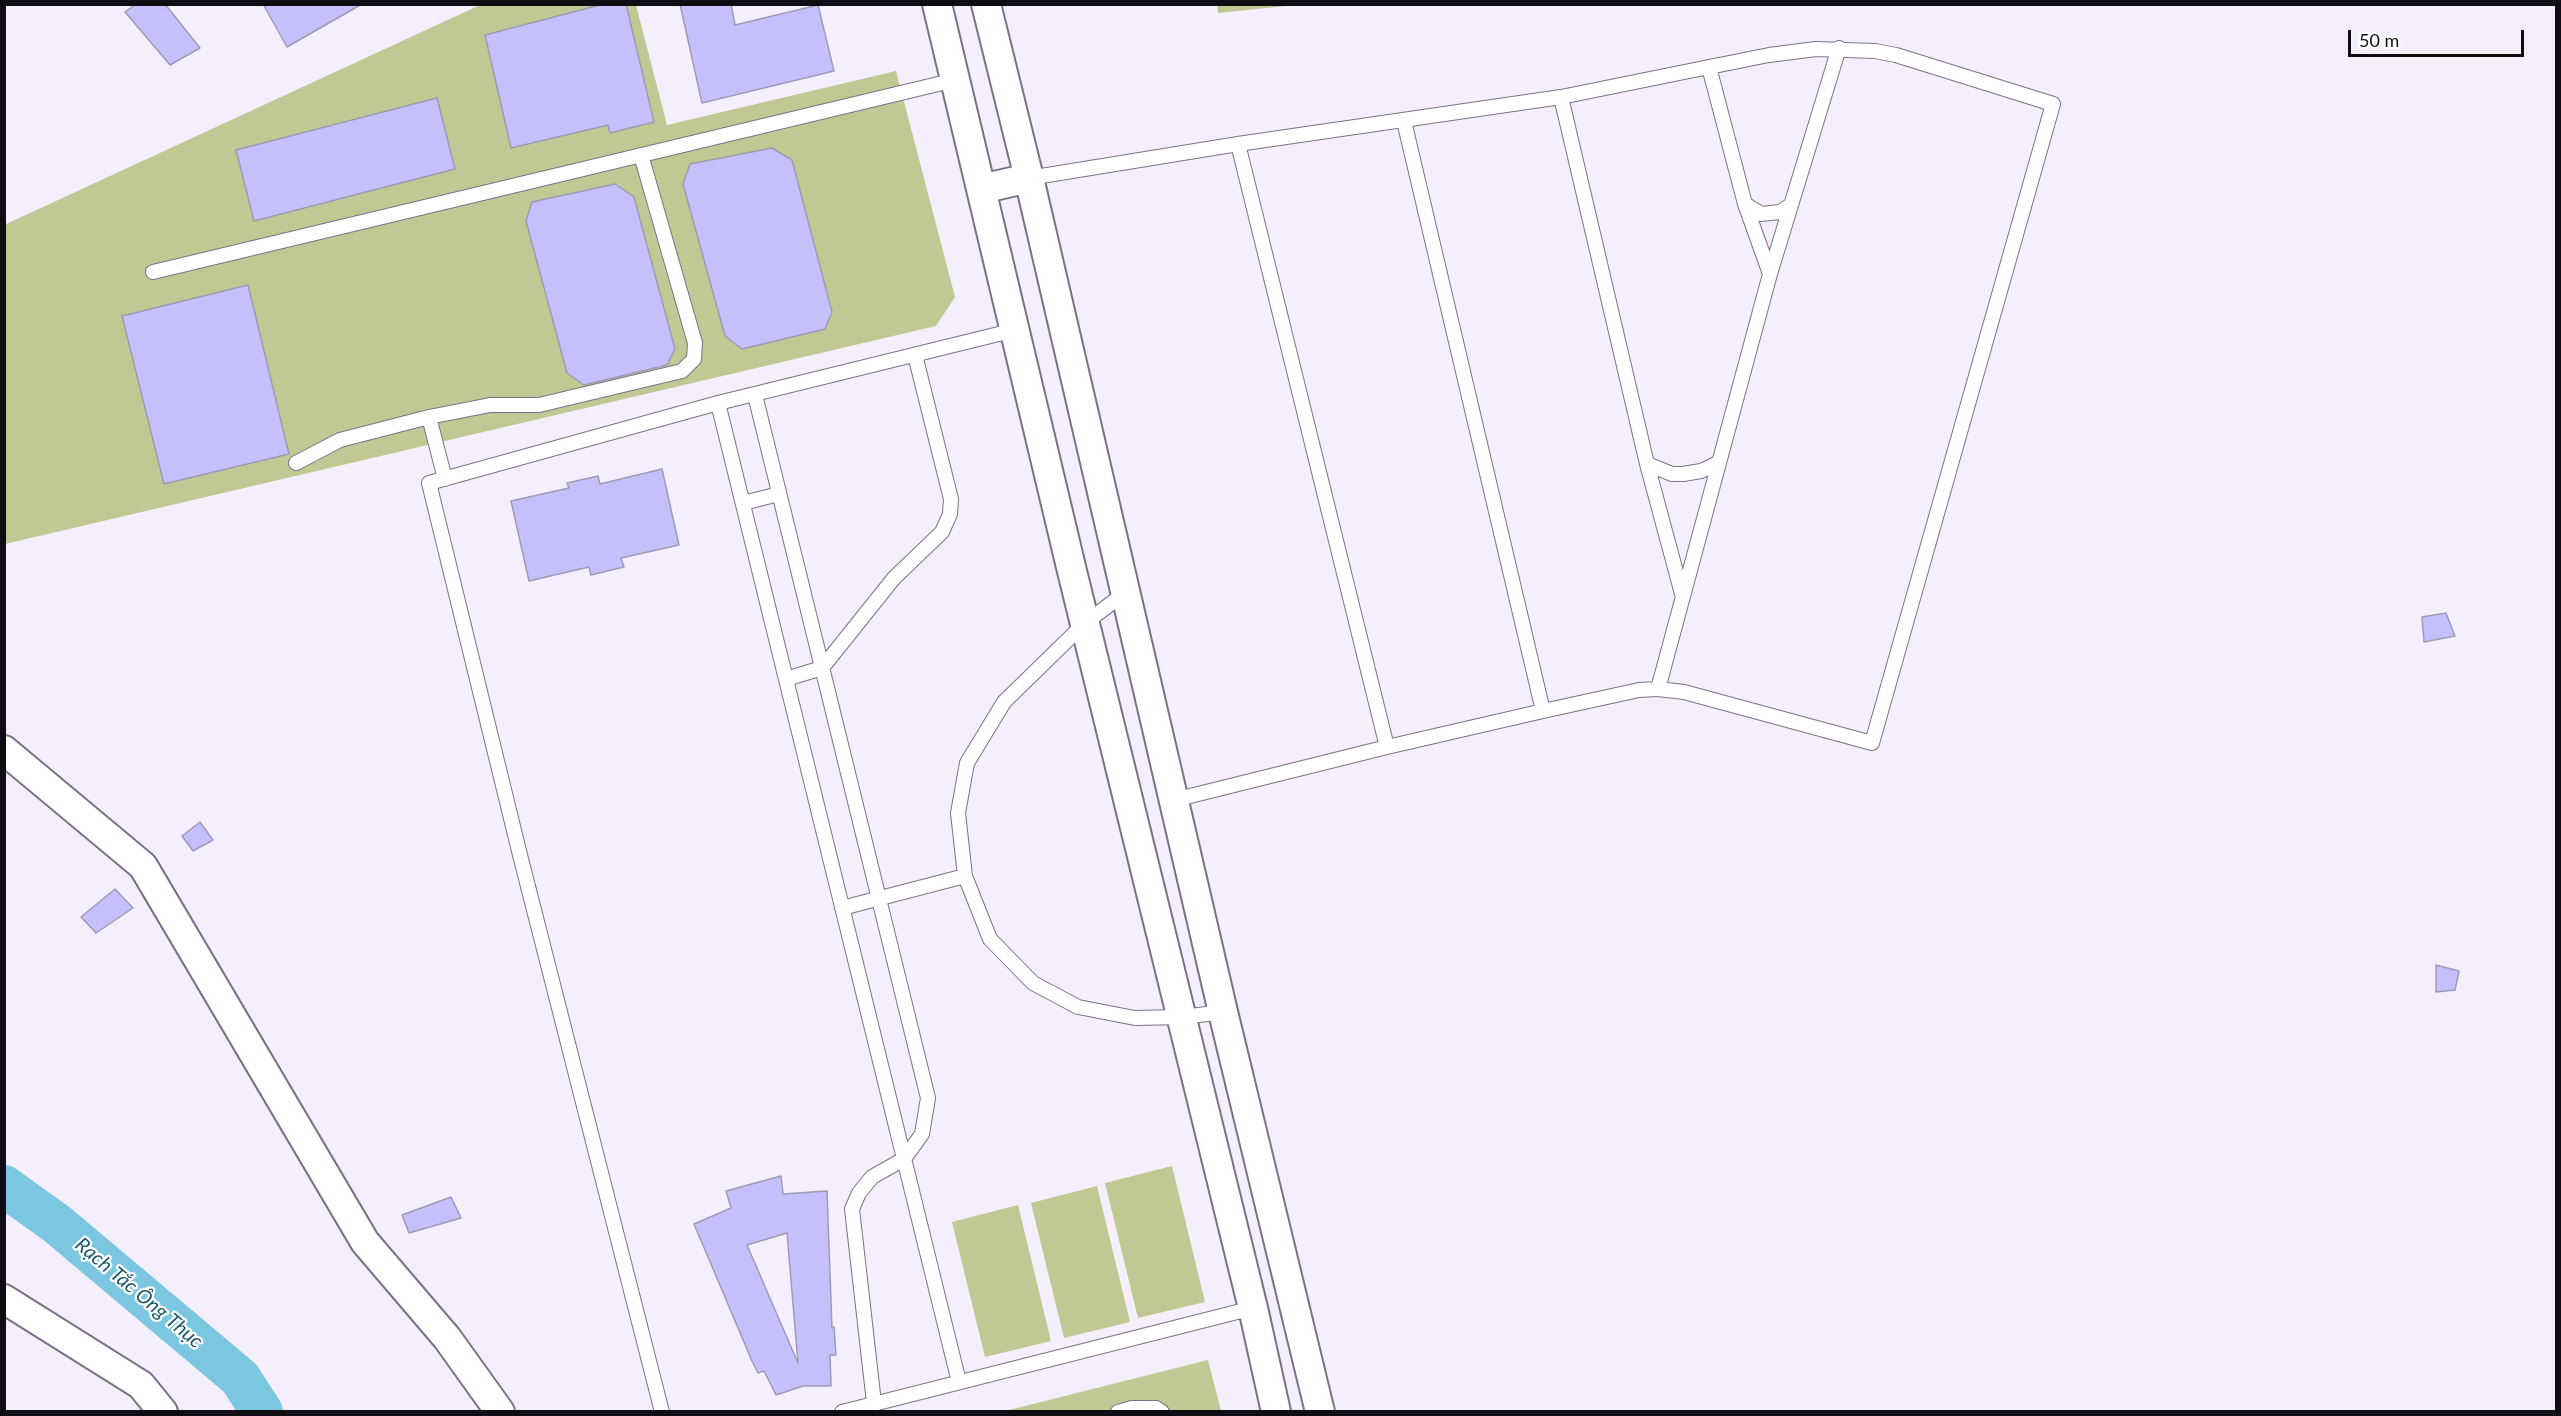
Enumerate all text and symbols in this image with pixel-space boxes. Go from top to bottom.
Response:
scale bar [2351,18,2526,56]
text: 50 m [2359,29,2399,51]
water label: Rạch Tắc Ông Thục [70,1233,208,1353]

